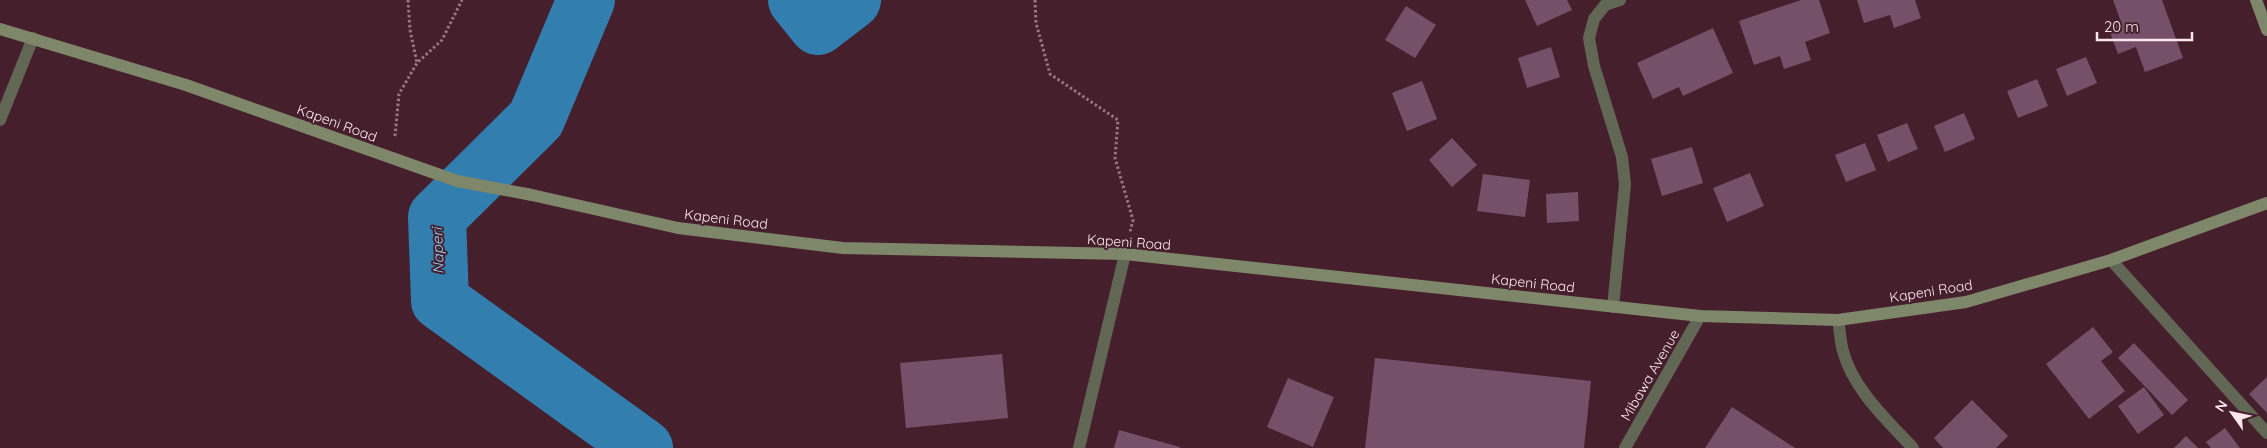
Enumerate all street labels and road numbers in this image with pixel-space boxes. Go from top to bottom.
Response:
street label: Kapeni Road [294,100,380,146]
street label: Kapeni Road [683,205,769,233]
street label: Kapeni Road [1086,230,1172,254]
street label: Kapeni Road [1490,270,1576,296]
street label: Kapeni Road [1888,276,1974,306]
street label: Mibawa Avenue [1617,326,1683,424]

